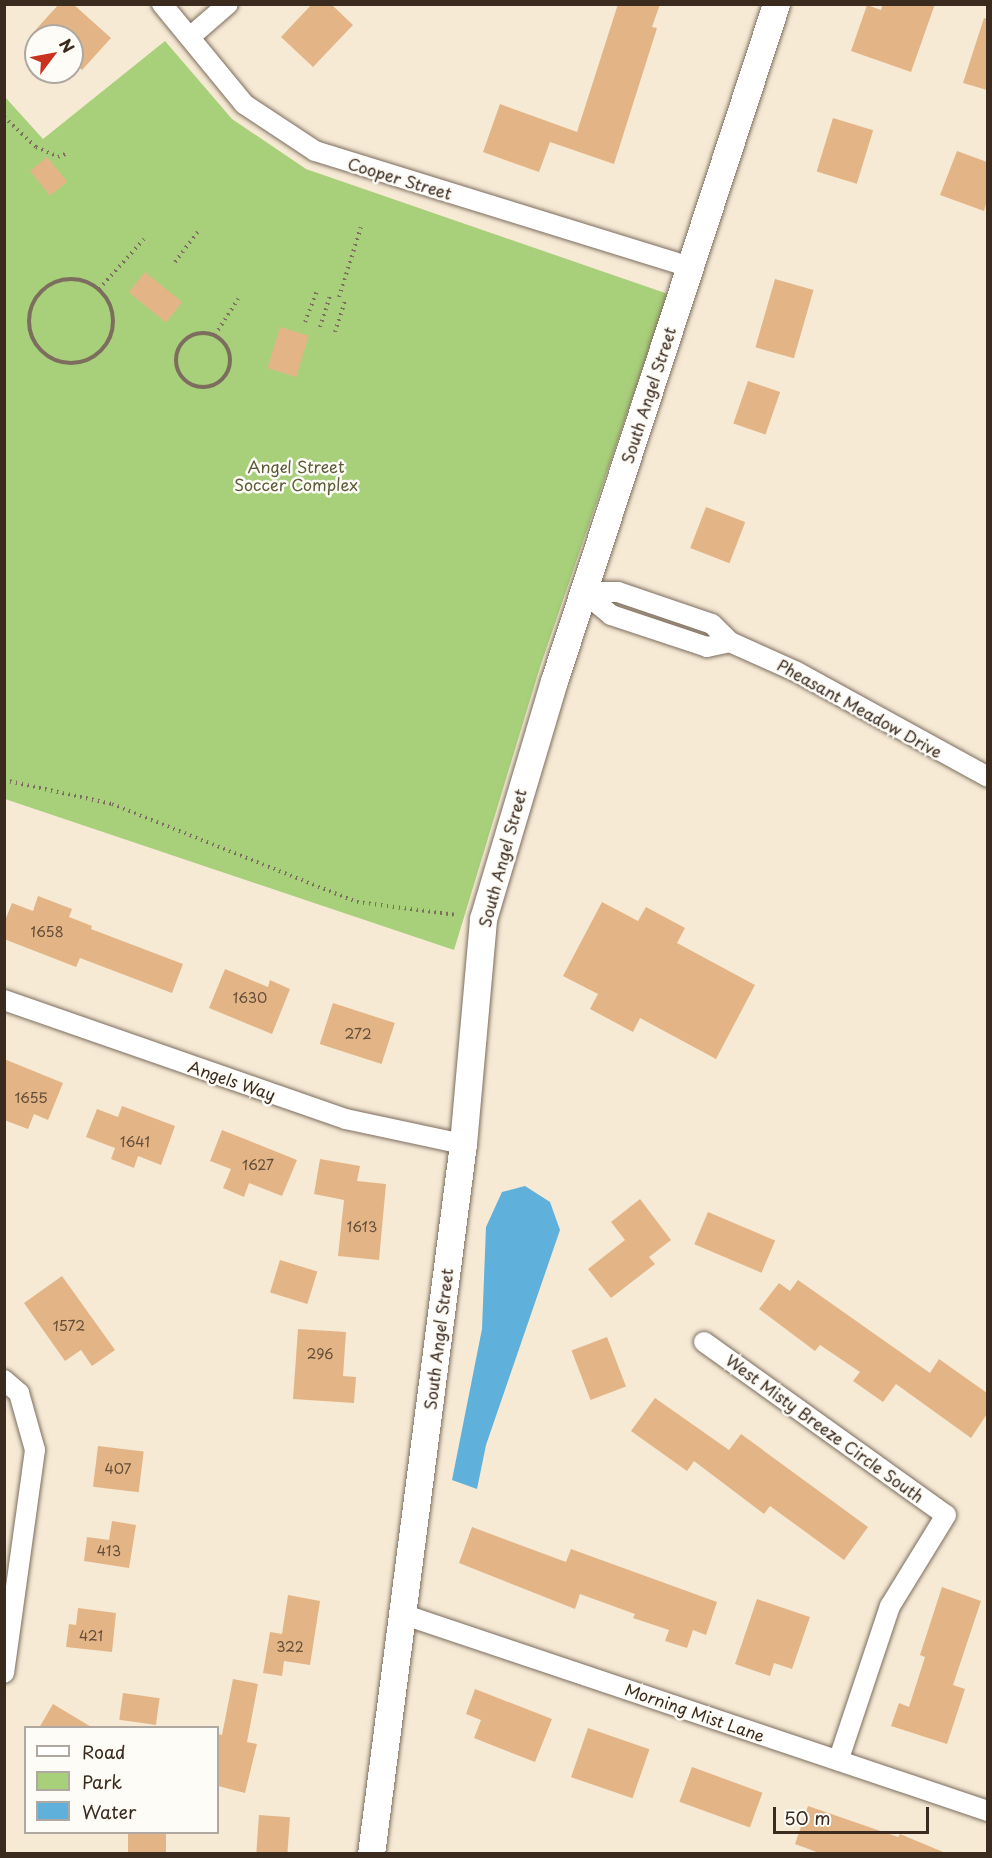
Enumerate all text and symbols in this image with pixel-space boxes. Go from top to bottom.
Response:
north arrow [24,24,84,84]
text: N [54,34,81,57]
street label: Cooper Street [346,153,454,203]
street label: South Angel Street [616,322,680,468]
park label: Angel Street Soccer Complex [234,456,358,494]
street label: Pheasant Meadow Drive [774,655,946,761]
street label: South Angel Street [474,784,530,932]
house number: 1658 [30,924,64,940]
house number: 1630 [233,990,267,1006]
house number: 272 [344,1026,372,1042]
street label: Angels Way [186,1056,278,1104]
house number: 1655 [14,1090,48,1106]
house number: 1641 [120,1134,150,1150]
house number: 1627 [242,1157,274,1173]
house number: 1613 [347,1219,377,1235]
street label: South Angel Street [420,1265,456,1413]
house number: 1572 [53,1318,85,1334]
house number: 296 [307,1346,333,1362]
street label: West Misty Breeze Circle South [721,1349,929,1507]
house number: 407 [105,1461,131,1477]
house number: 413 [97,1543,121,1559]
house number: 421 [79,1628,103,1644]
house number: 322 [276,1639,304,1655]
street label: Morning Mist Lane [623,1679,767,1745]
legend [24,1726,219,1834]
text: Road [82,1738,126,1765]
text: Park [82,1768,122,1795]
scale bar [776,1795,932,1833]
text: Water [82,1798,136,1825]
text: 50 m [784,1804,831,1831]

